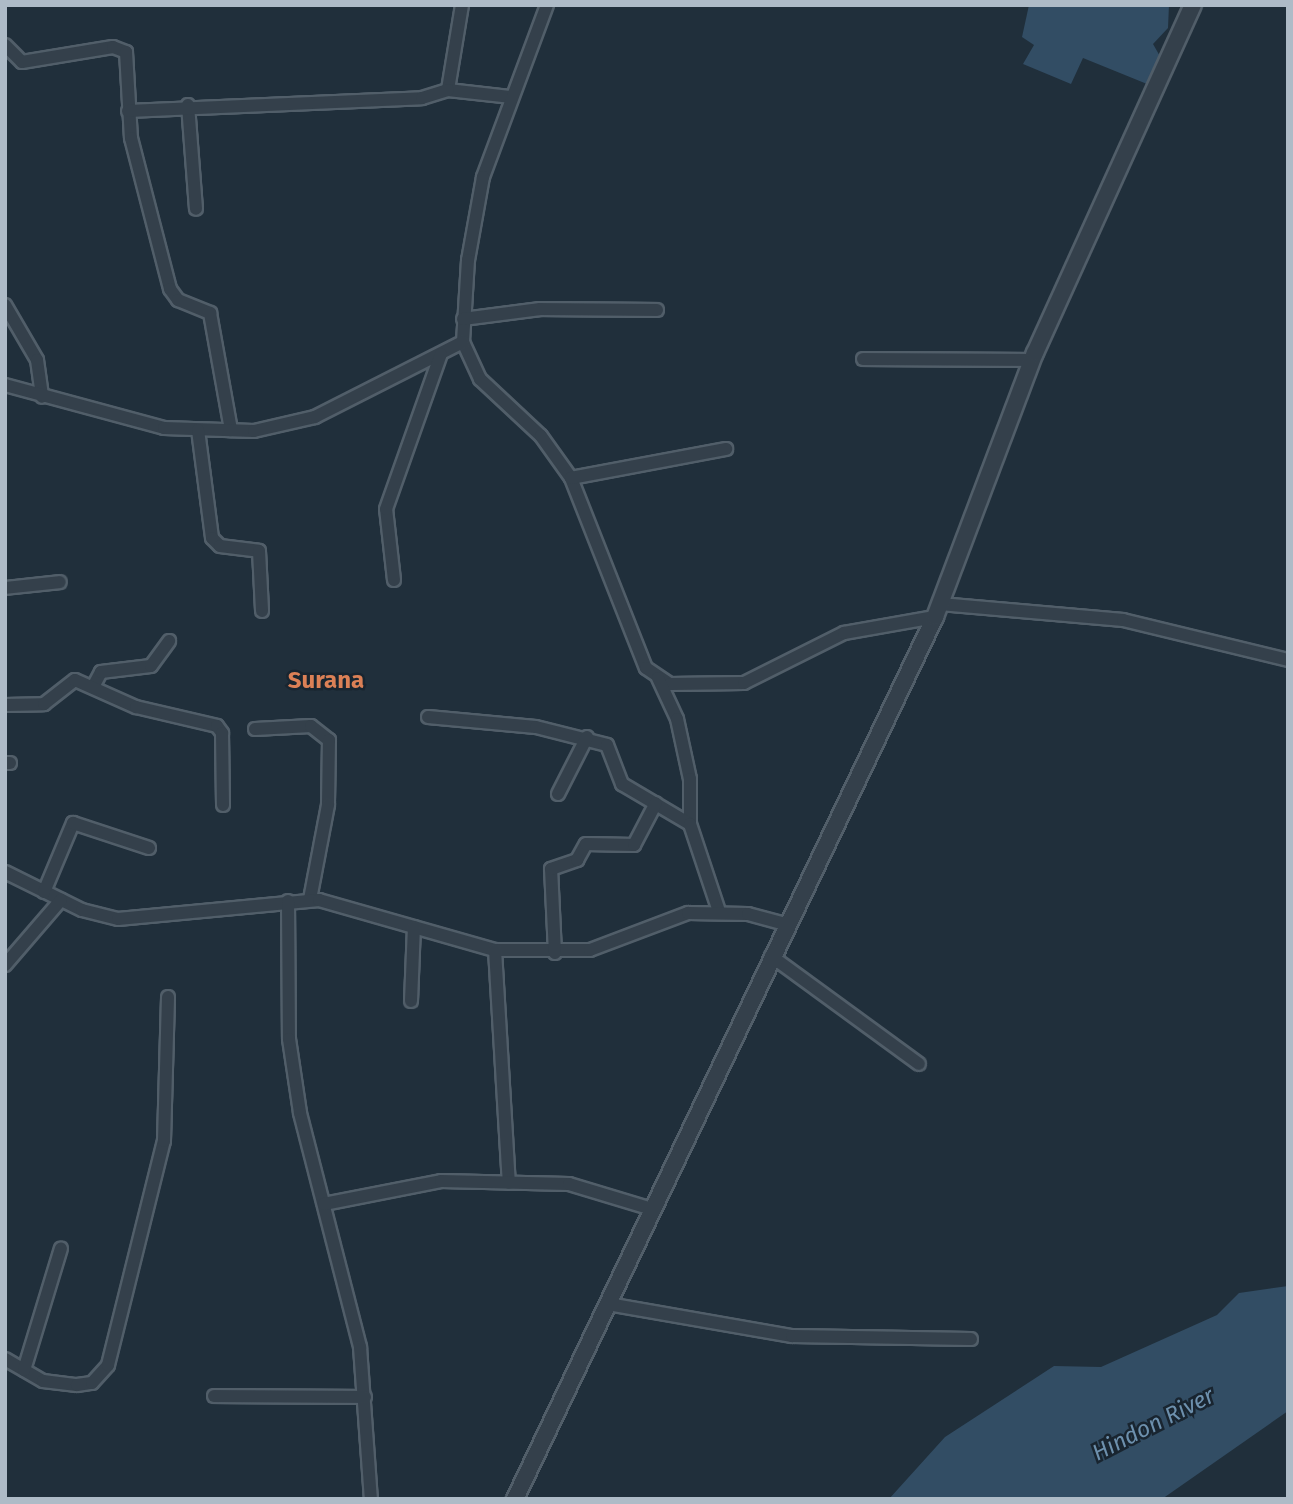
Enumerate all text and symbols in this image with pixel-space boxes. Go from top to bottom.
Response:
district label: Surana [288,667,364,695]
water label: Hindon River [1087,1381,1219,1467]

